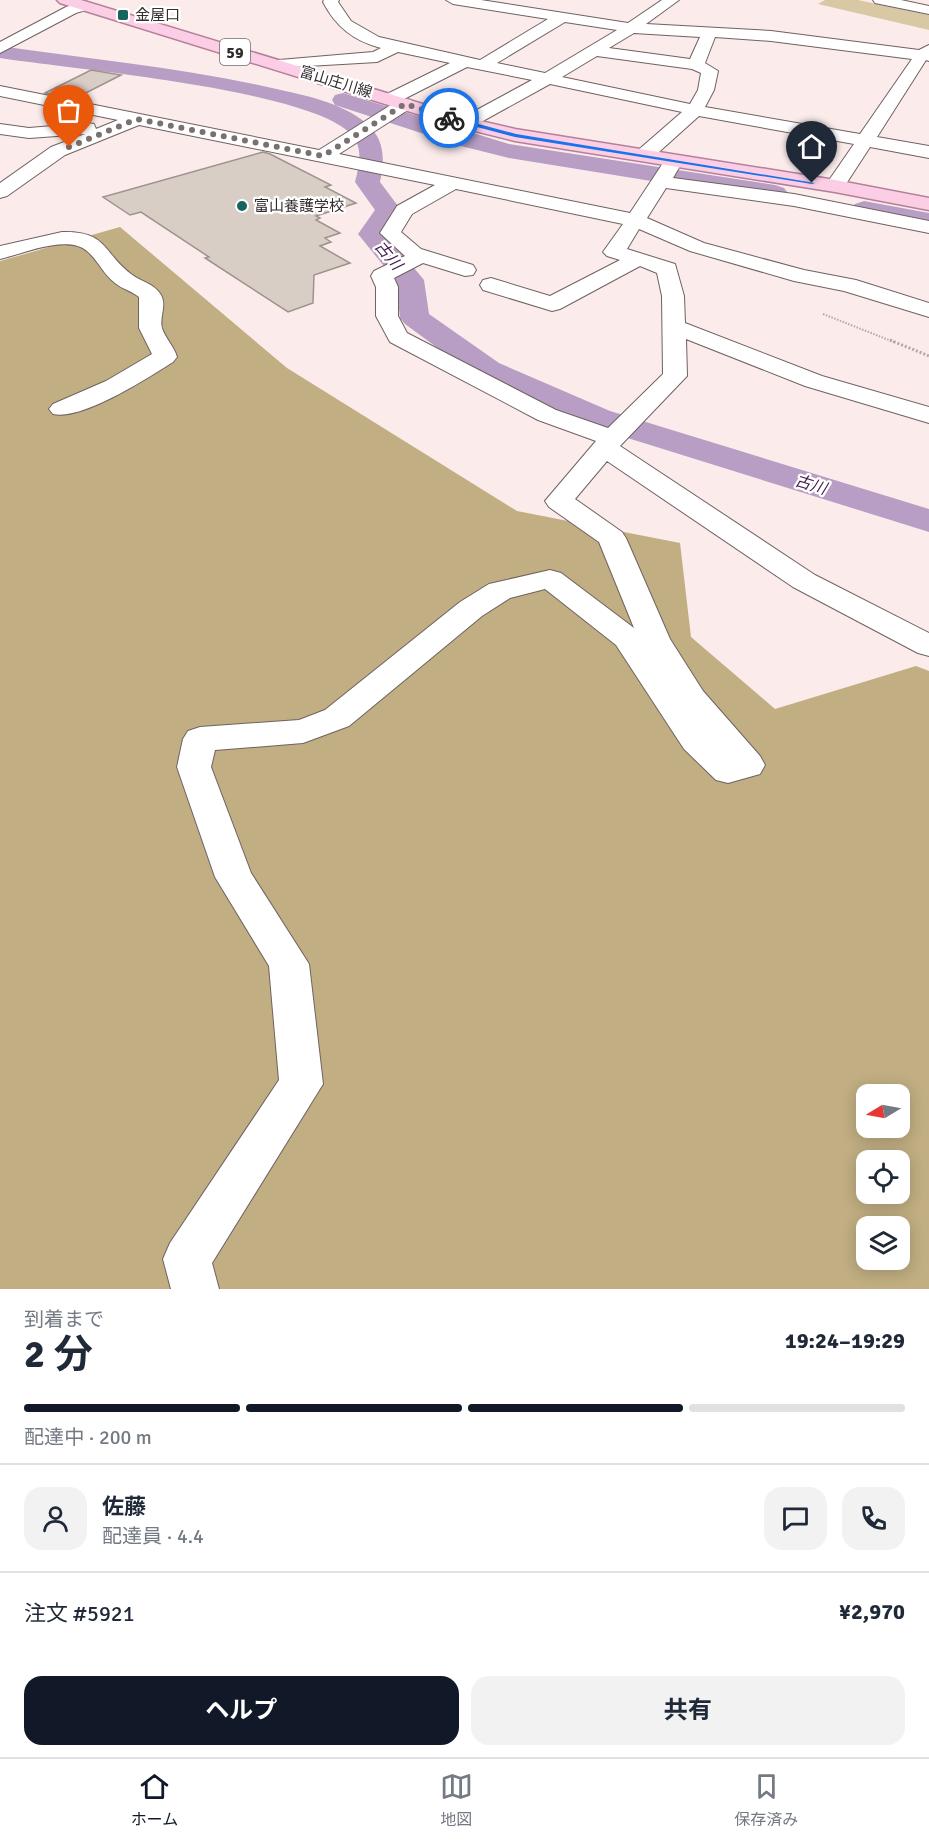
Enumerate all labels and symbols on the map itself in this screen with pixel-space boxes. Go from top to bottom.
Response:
place label: 金屋口 [135,6,180,24]
marker: 金屋口 [116,8,130,22]
road number: 59 [220,39,250,65]
street label: 富山庄川線 [297,62,375,102]
pin [43,85,94,147]
courier [419,88,479,148]
pin [786,121,837,183]
place label: 富山養護学校 [254,197,344,215]
marker: 富山養護学校 [235,199,249,213]
water label: 古川 [370,237,407,276]
water label: 古川 [792,471,831,500]
north arrow [856,1084,910,1138]

